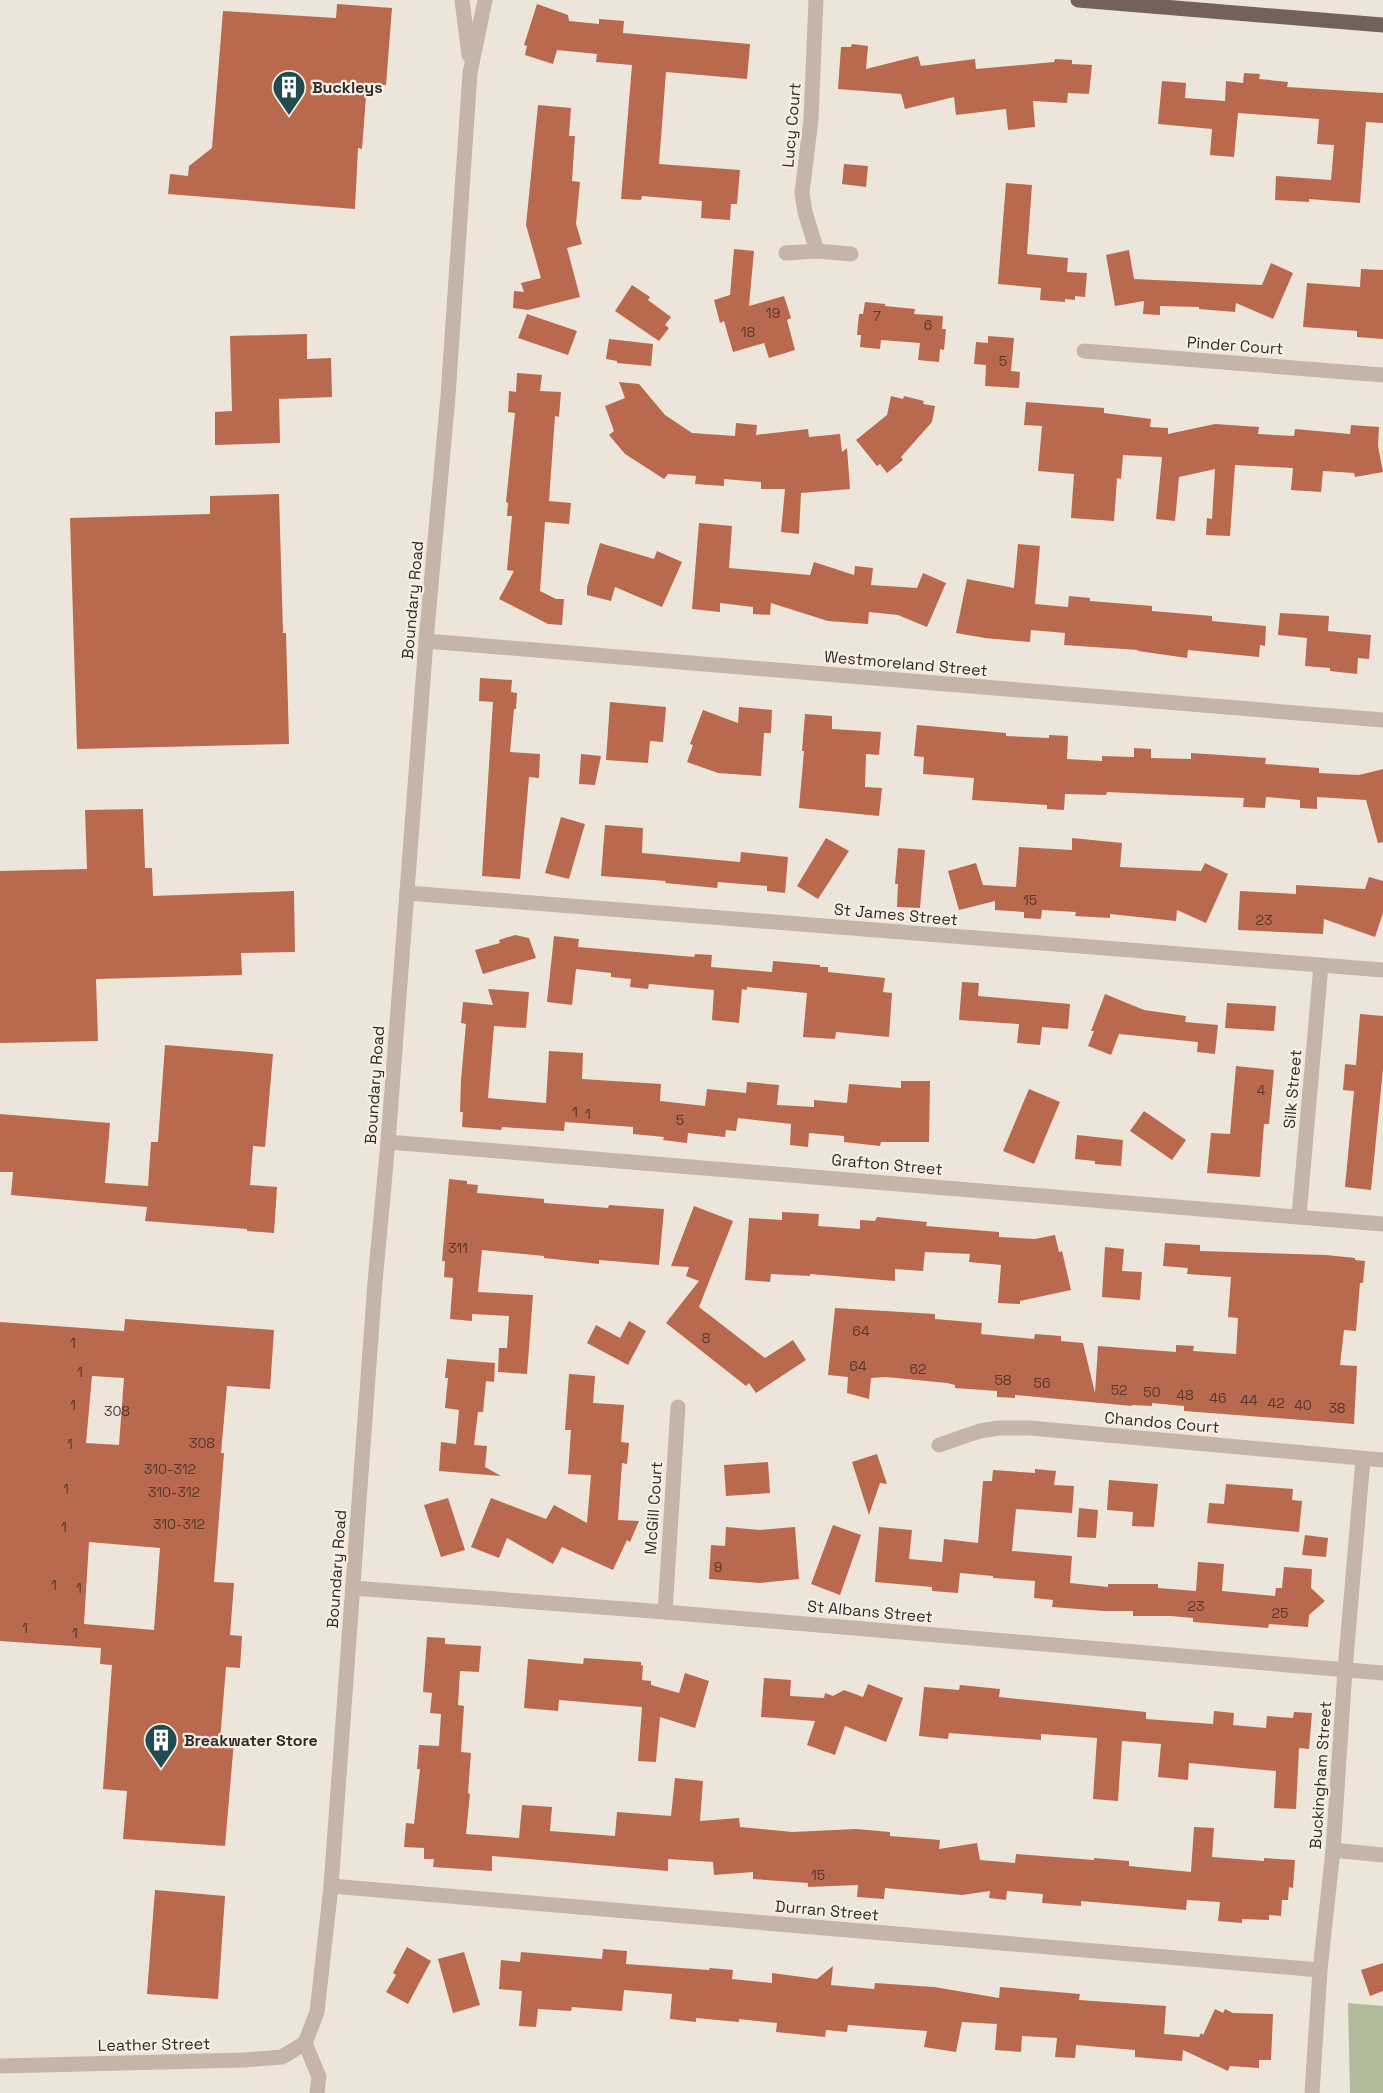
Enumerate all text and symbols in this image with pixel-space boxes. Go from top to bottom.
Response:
building icon: Buckleys [271,69,307,116]
place label: Buckleys [312,77,383,98]
street label: Lucy Court [777,82,806,168]
house number: 19 [766,304,780,322]
house number: 7 [873,307,881,325]
house number: 6 [924,316,932,334]
house number: 18 [741,323,756,341]
street label: Pinder Court [1186,332,1284,359]
house number: 5 [999,352,1007,370]
street label: Boundary Road [397,540,428,660]
street label: Westmoreland Street [823,646,989,681]
house number: 15 [1023,891,1037,909]
street label: St James Street [833,899,959,930]
house number: 23 [1256,911,1272,929]
street label: Boundary Road [360,1025,389,1145]
street label: Silk Street [1279,1049,1306,1129]
house number: 4 [1257,1081,1266,1099]
house number: 1 [572,1103,578,1121]
house number: 1 [585,1105,591,1123]
house number: 5 [676,1111,684,1129]
street label: Grafton Street [830,1149,943,1180]
house number: 311 [448,1239,468,1257]
house number: 64 [852,1322,870,1340]
house number: 8 [702,1329,711,1347]
house number: 1 [70,1334,76,1352]
house number: 64 [849,1357,867,1375]
house number: 62 [910,1360,926,1378]
house number: 1 [77,1363,83,1381]
house number: 58 [994,1371,1012,1389]
house number: 56 [1034,1374,1050,1392]
house number: 52 [1111,1381,1127,1399]
house number: 50 [1143,1383,1161,1401]
house number: 48 [1176,1386,1194,1404]
house number: 46 [1209,1389,1227,1407]
house number: 44 [1240,1391,1258,1409]
house number: 42 [1267,1394,1285,1412]
house number: 1 [70,1396,76,1414]
house number: 40 [1294,1396,1312,1414]
house number: 38 [1328,1399,1346,1417]
house number: 308 [104,1402,130,1420]
street label: Chandos Court [1104,1407,1220,1438]
house number: 308 [189,1434,215,1452]
house number: 1 [67,1435,73,1453]
house number: 310-312 [144,1460,196,1478]
street label: McGill Court [640,1461,667,1555]
house number: 1 [63,1480,69,1498]
house number: 310-312 [148,1483,200,1501]
street label: Boundary Road [322,1509,351,1629]
house number: 310-312 [153,1515,205,1533]
house number: 1 [61,1518,67,1536]
house number: 9 [714,1558,722,1576]
house number: 1 [51,1576,57,1594]
house number: 1 [76,1579,82,1597]
street label: St Albans Street [806,1596,934,1627]
house number: 23 [1188,1597,1204,1615]
house number: 25 [1272,1604,1288,1622]
house number: 1 [22,1619,28,1637]
house number: 1 [72,1624,78,1642]
street label: Buckingham Street [1305,1700,1336,1850]
building icon: Breakwater Store [143,1722,179,1769]
place label: Breakwater Store [184,1730,318,1751]
house number: 15 [811,1866,825,1884]
street label: Durran Street [774,1895,880,1925]
street label: Leather Street [98,2033,210,2056]

